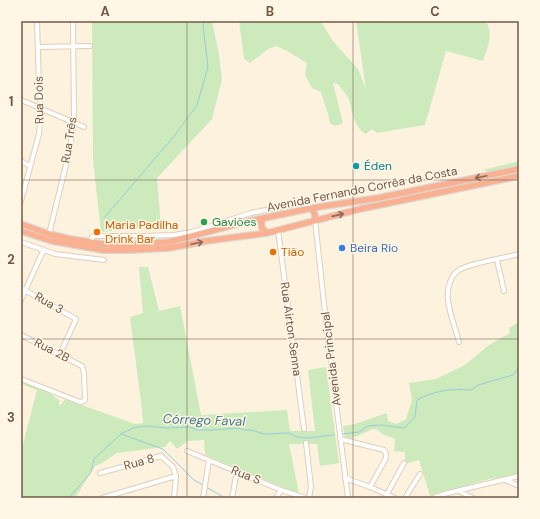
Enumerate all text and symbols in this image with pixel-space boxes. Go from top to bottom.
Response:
text: A [100,3,110,20]
text: B [266,3,274,20]
text: C [430,3,440,20]
street label: Rua Dois [31,76,47,124]
text: 1 [9,93,13,110]
street label: Rua Três [57,116,81,164]
place label: Éden [364,158,392,174]
marker: Éden [351,161,361,171]
street label: Avenida Fernando Corrêa da Costa [265,163,459,215]
one-way arrow [475,173,488,181]
one-way arrow [331,210,344,218]
place label: Gaviões [212,214,257,230]
place label: Maria Padilha Drink Bar [105,217,178,247]
marker: Gaviões [199,217,209,227]
marker: Maria Padilha Drink Bar [92,227,102,237]
one-way arrow [190,238,203,246]
place label: Beira Rio [350,240,398,256]
marker: Beira Rio [337,243,347,253]
place label: Tião [281,244,304,260]
marker: Tião [268,247,278,257]
text: 2 [7,251,15,268]
street label: Rua Airton Senna [276,281,306,377]
street label: Rua 3 [32,288,66,318]
street label: Avenida Principal [317,311,345,407]
street label: Rua 2B [31,334,73,366]
text: 3 [7,409,15,426]
water label: Córrego Faval [162,410,247,430]
street label: Rua 8 [122,450,156,474]
street label: Rua S [229,462,263,488]

